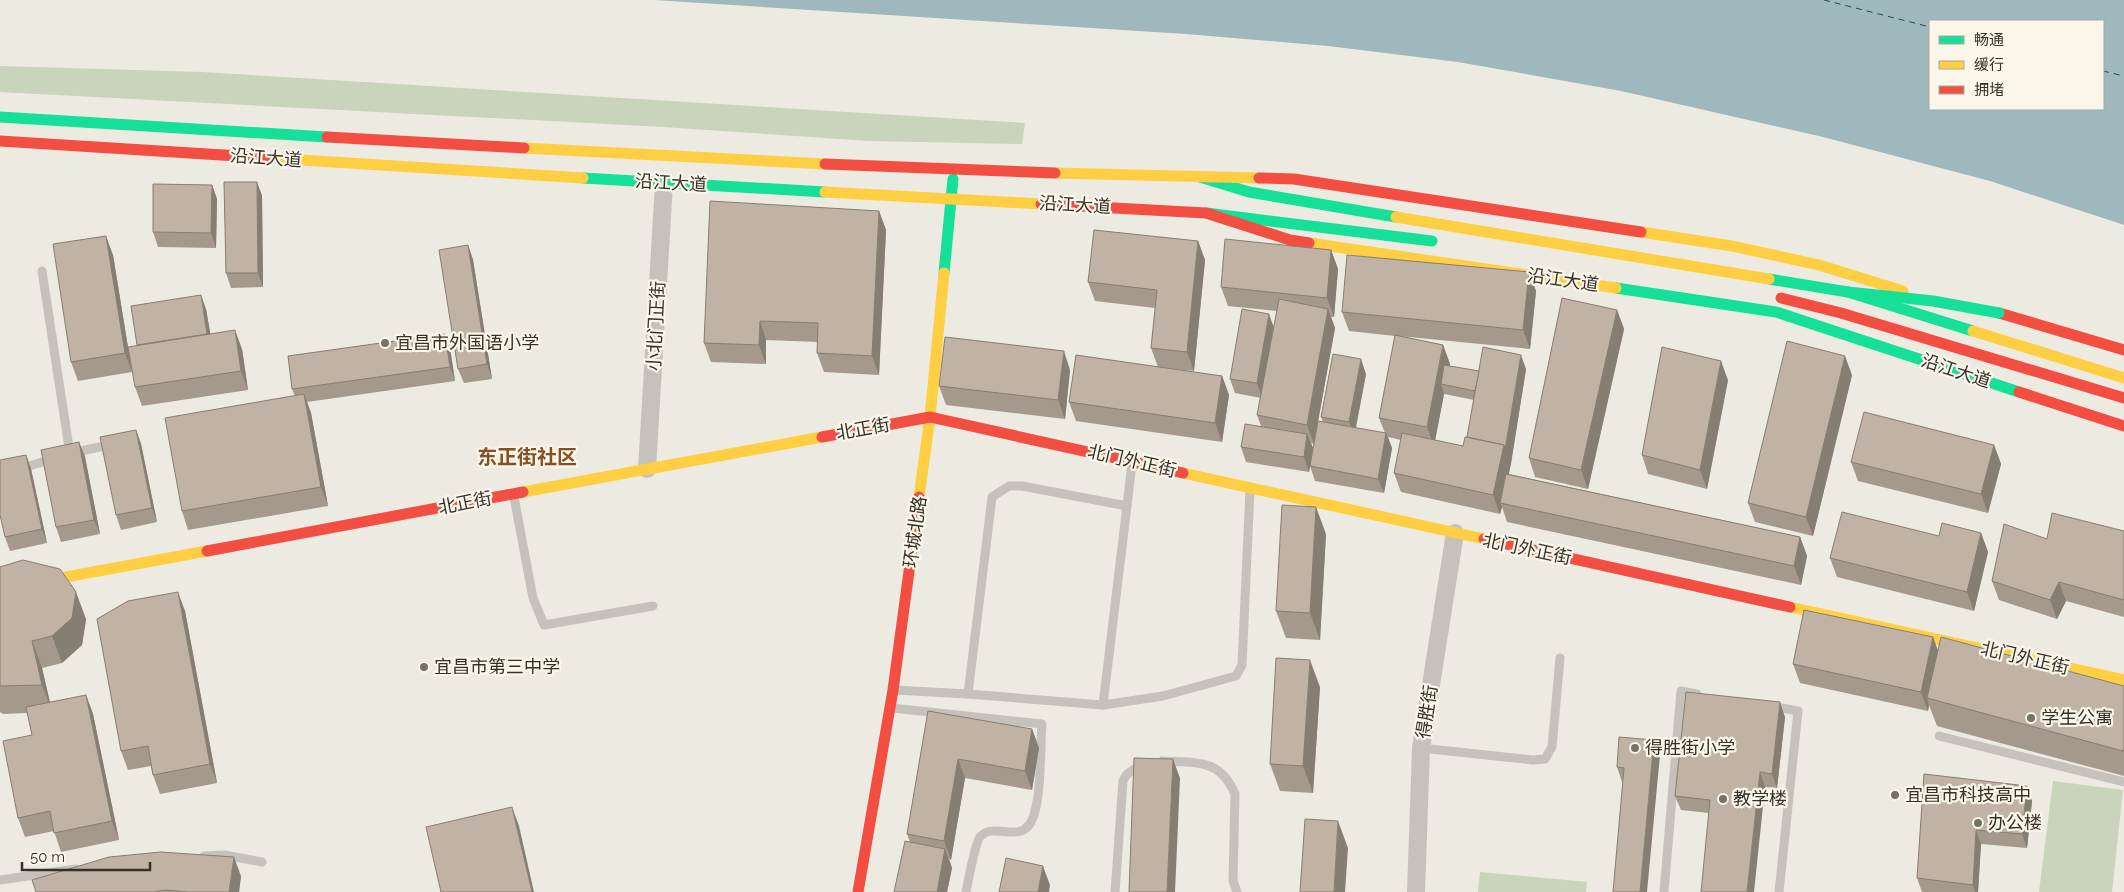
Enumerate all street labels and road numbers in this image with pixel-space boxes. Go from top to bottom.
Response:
street label: 沿江大道 [229,145,303,170]
street label: 沿江大道 [635,170,708,195]
street label: 沿江大道 [1039,192,1112,217]
street label: 沿江大道 [1526,264,1600,295]
street label: 小北门正街 [643,280,668,371]
street label: 沿江大道 [1919,349,1994,392]
street label: 北正街 [835,413,891,444]
street label: 北门外正街 [1086,440,1178,481]
street label: 北正街 [436,487,493,518]
street label: 环城北路 [899,495,930,569]
street label: 北门外正街 [1481,529,1573,568]
street label: 北门外正街 [1979,637,2071,678]
street label: 得胜街 [1412,684,1441,740]

